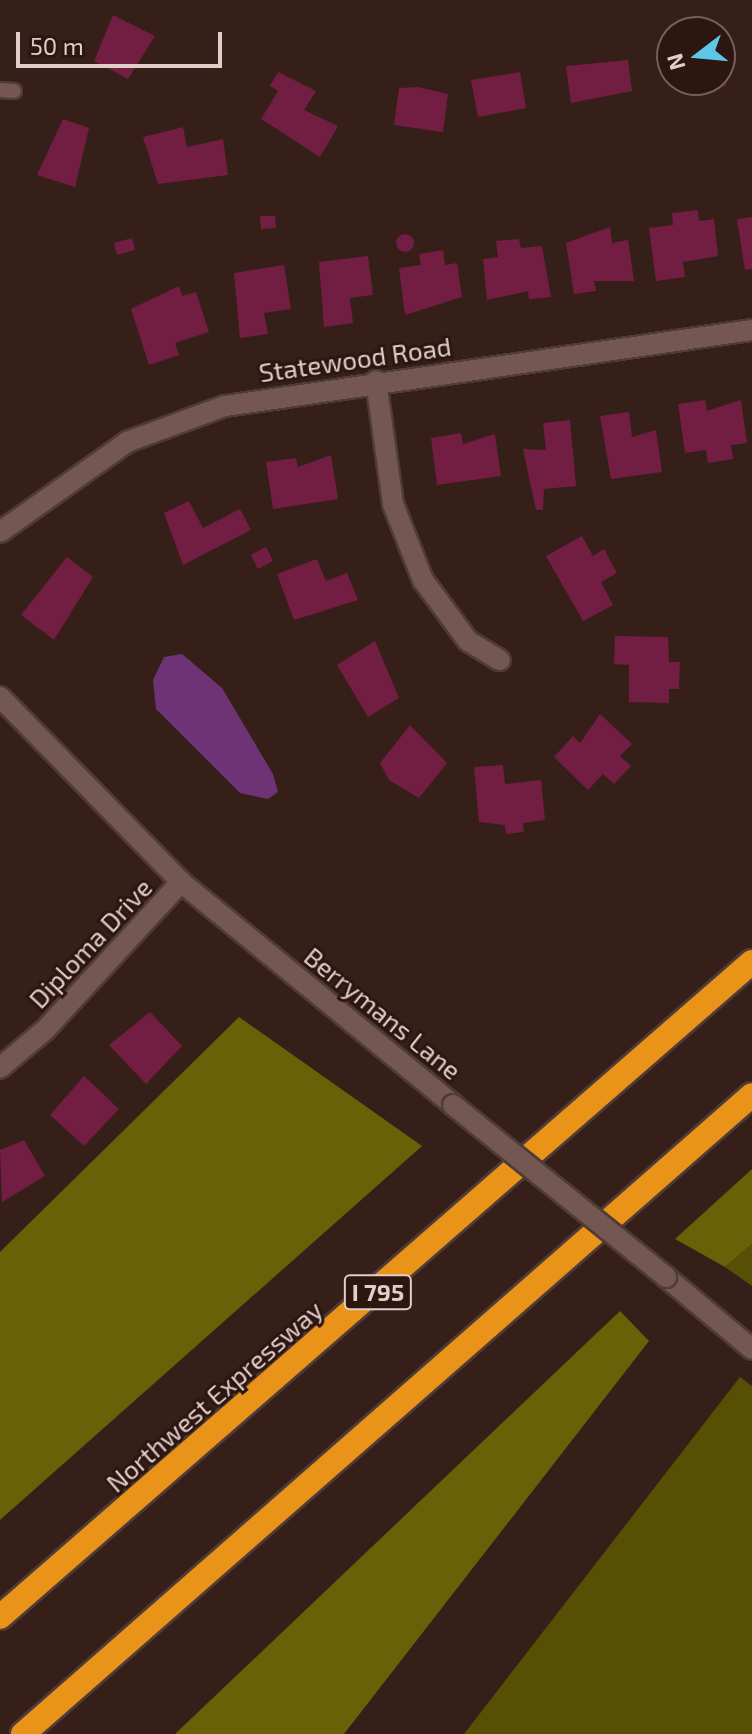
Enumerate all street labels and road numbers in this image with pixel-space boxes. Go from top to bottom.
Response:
street label: Statewood Road [257,330,453,388]
street label: Diploma Drive [22,872,158,1014]
street label: Berrymans Lane [298,940,468,1086]
road number: I 795 [342,1272,414,1312]
street label: Northwest Expressway [100,1294,328,1498]

